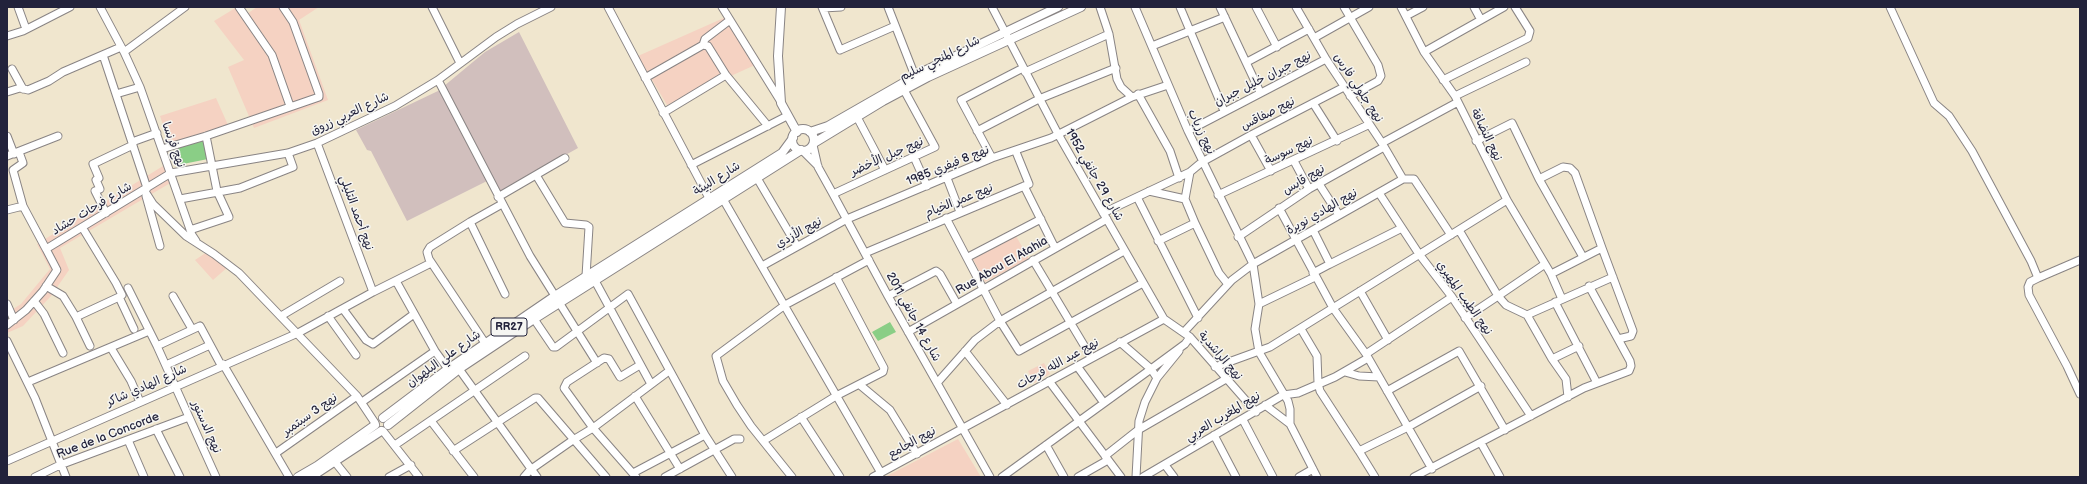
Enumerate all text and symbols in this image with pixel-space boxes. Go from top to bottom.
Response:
street label: شارع المنجي سليم [897,33,983,85]
street label: نهج جبران خليل جبران [1212,48,1314,110]
street label: نهج جلولي فارس [1330,51,1386,125]
street label: شارع العربي زروق [308,90,392,138]
street label: نهج صفاقس [1239,94,1297,134]
street label: نهج زرياب [1184,107,1218,157]
street label: نهج النضافة [1467,107,1505,163]
street label: نهج فرنسا [158,120,188,170]
street label: شارع 29 جانفي 1952 [1062,126,1126,224]
street label: نهج جبل الأخضر [848,134,926,180]
street label: نهج سوسة [1263,134,1315,168]
street label: نهج 8 فيفري 1985 [905,143,991,189]
street label: شارع البيئة [691,159,743,199]
street label: نهج قابس [1280,162,1328,198]
street label: نهج أحمد التليلي [336,173,376,253]
street label: شارع فرحات حشاد [49,179,135,239]
street label: نهج عمر الخيام [923,181,995,221]
street label: نهج الهادي نويرة [1284,186,1360,238]
street label: نهج الأزدي [773,214,825,252]
street label: Rue Abou El Atahia [953,234,1051,298]
street label: نهج الطيب المهيري [1433,258,1495,338]
street label: شارع 14 جانفي 2011 [883,270,943,364]
road number: RR27 [491,318,527,336]
street label: شارع علي البلهوان [404,327,484,391]
street label: نهج الراشدية [1195,328,1245,384]
street label: نهج عبد الله فرحات [1015,336,1101,392]
street label: شارع الهادي شاكر [105,362,189,410]
street label: نهج المغرب العربي [1183,389,1263,445]
street label: نهج 3 سبتمبر [280,391,340,439]
street label: نهج الدستور [188,398,224,456]
street label: Rue de la Concorde [55,410,161,462]
street label: نهج الجامع [886,424,938,462]

